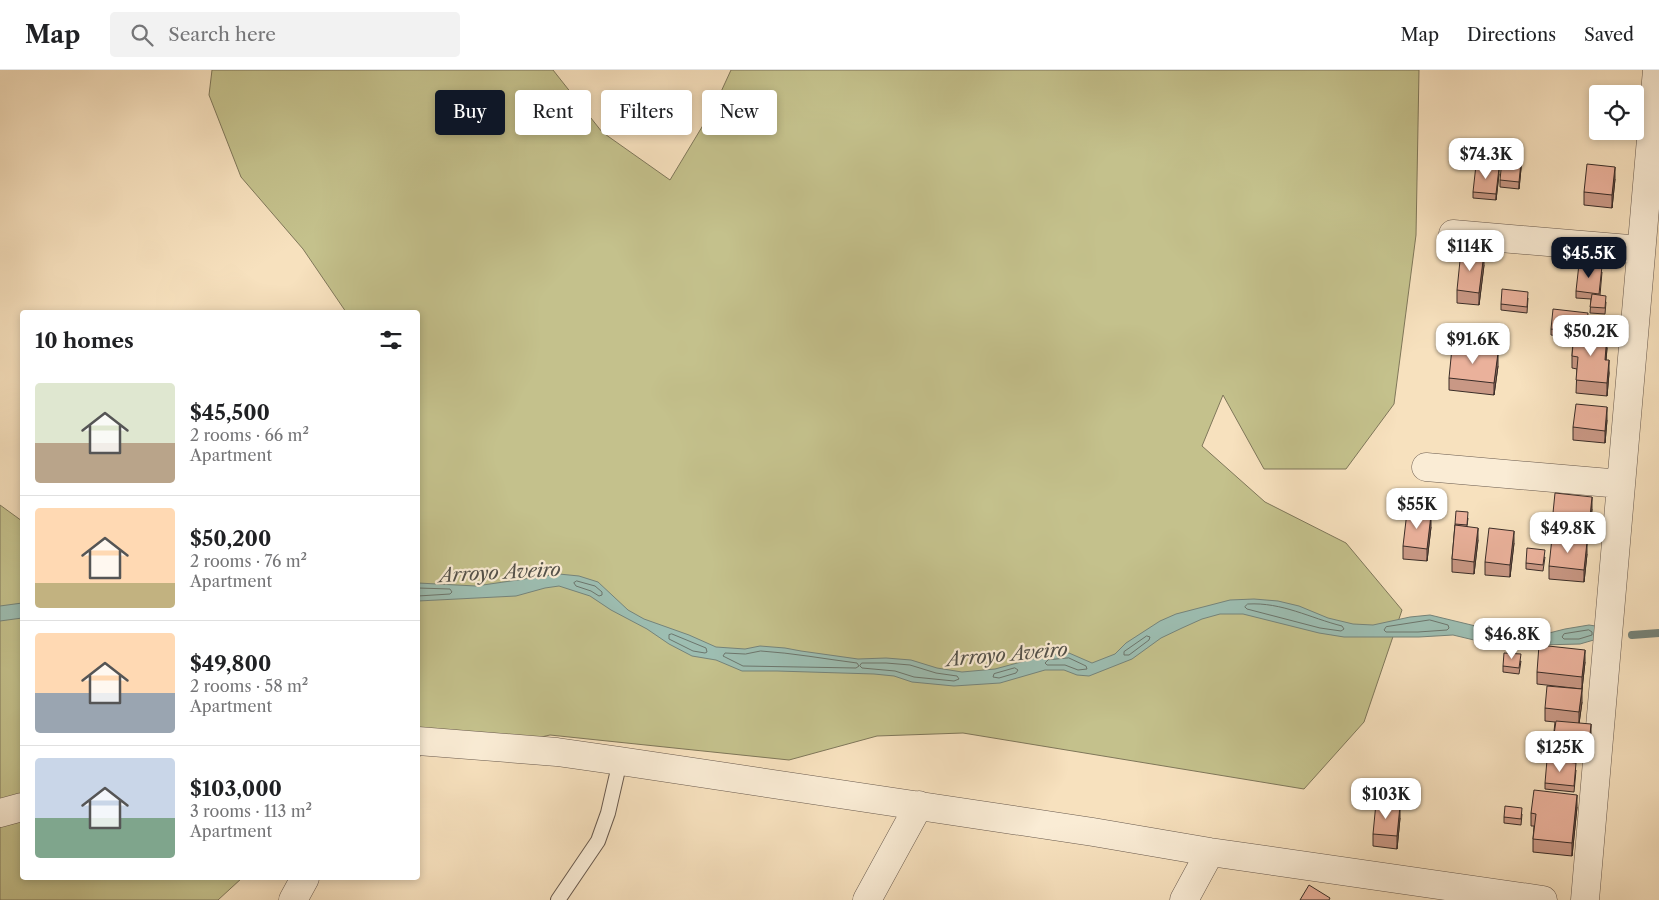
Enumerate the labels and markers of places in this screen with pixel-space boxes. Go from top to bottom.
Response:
pin: $74.3K [1445,138,1527,180]
pin: $114K [1435,230,1505,272]
pin: $45.5K [1548,236,1630,279]
pin: $50.2K [1550,314,1632,357]
pin: $91.6K [1432,322,1514,365]
pin: $55K [1387,488,1447,530]
pin: $49.8K [1527,512,1609,554]
pin: $46.8K [1471,618,1553,660]
pin: $125K [1525,730,1595,773]
pin: $103K [1351,778,1421,820]

